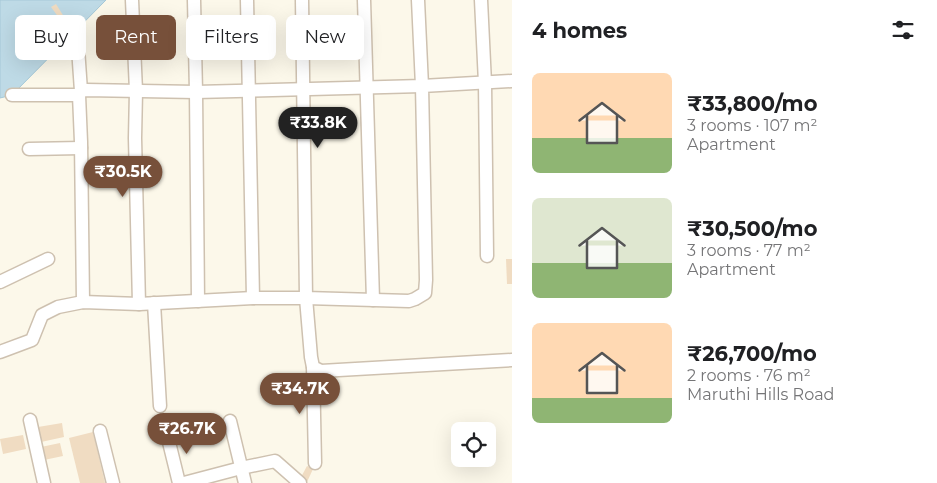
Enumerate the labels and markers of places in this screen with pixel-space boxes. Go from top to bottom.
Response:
pin: ₹33.8K [277,106,359,149]
pin: ₹30.5K [82,156,164,198]
pin: ₹34.7K [259,372,341,415]
pin: ₹26.7K [146,412,228,455]

